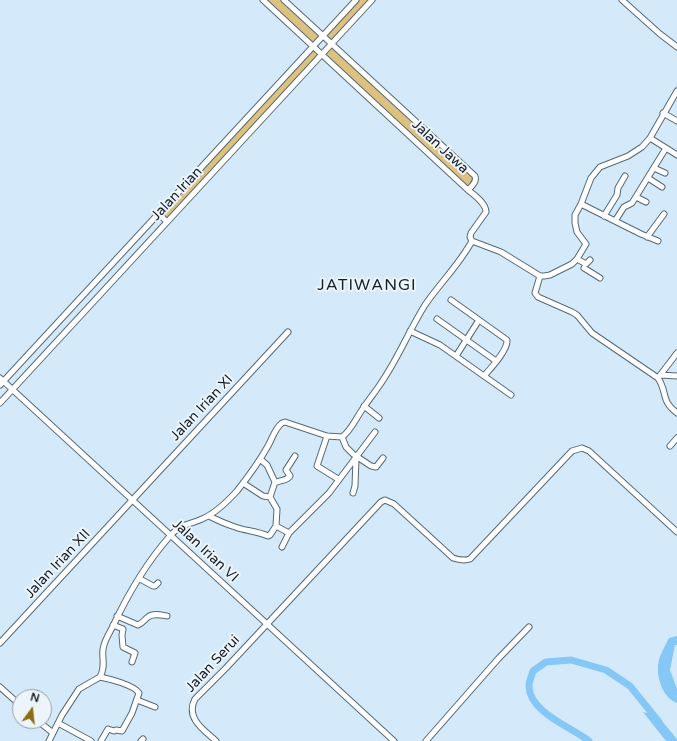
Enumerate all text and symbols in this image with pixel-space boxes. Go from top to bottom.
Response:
street label: Jalan Jawa [408,117,472,177]
street label: Jalan Irian [148,164,206,224]
district label: JATIWANGI [317,276,417,296]
street label: Jalan Irian XI [167,372,237,444]
street label: Jalan Irian VI [168,516,242,586]
street label: Jalan Irian XII [22,526,94,602]
street label: Jalan Serui [182,632,244,696]
north arrow [12,689,52,729]
text: N [29,690,41,705]

